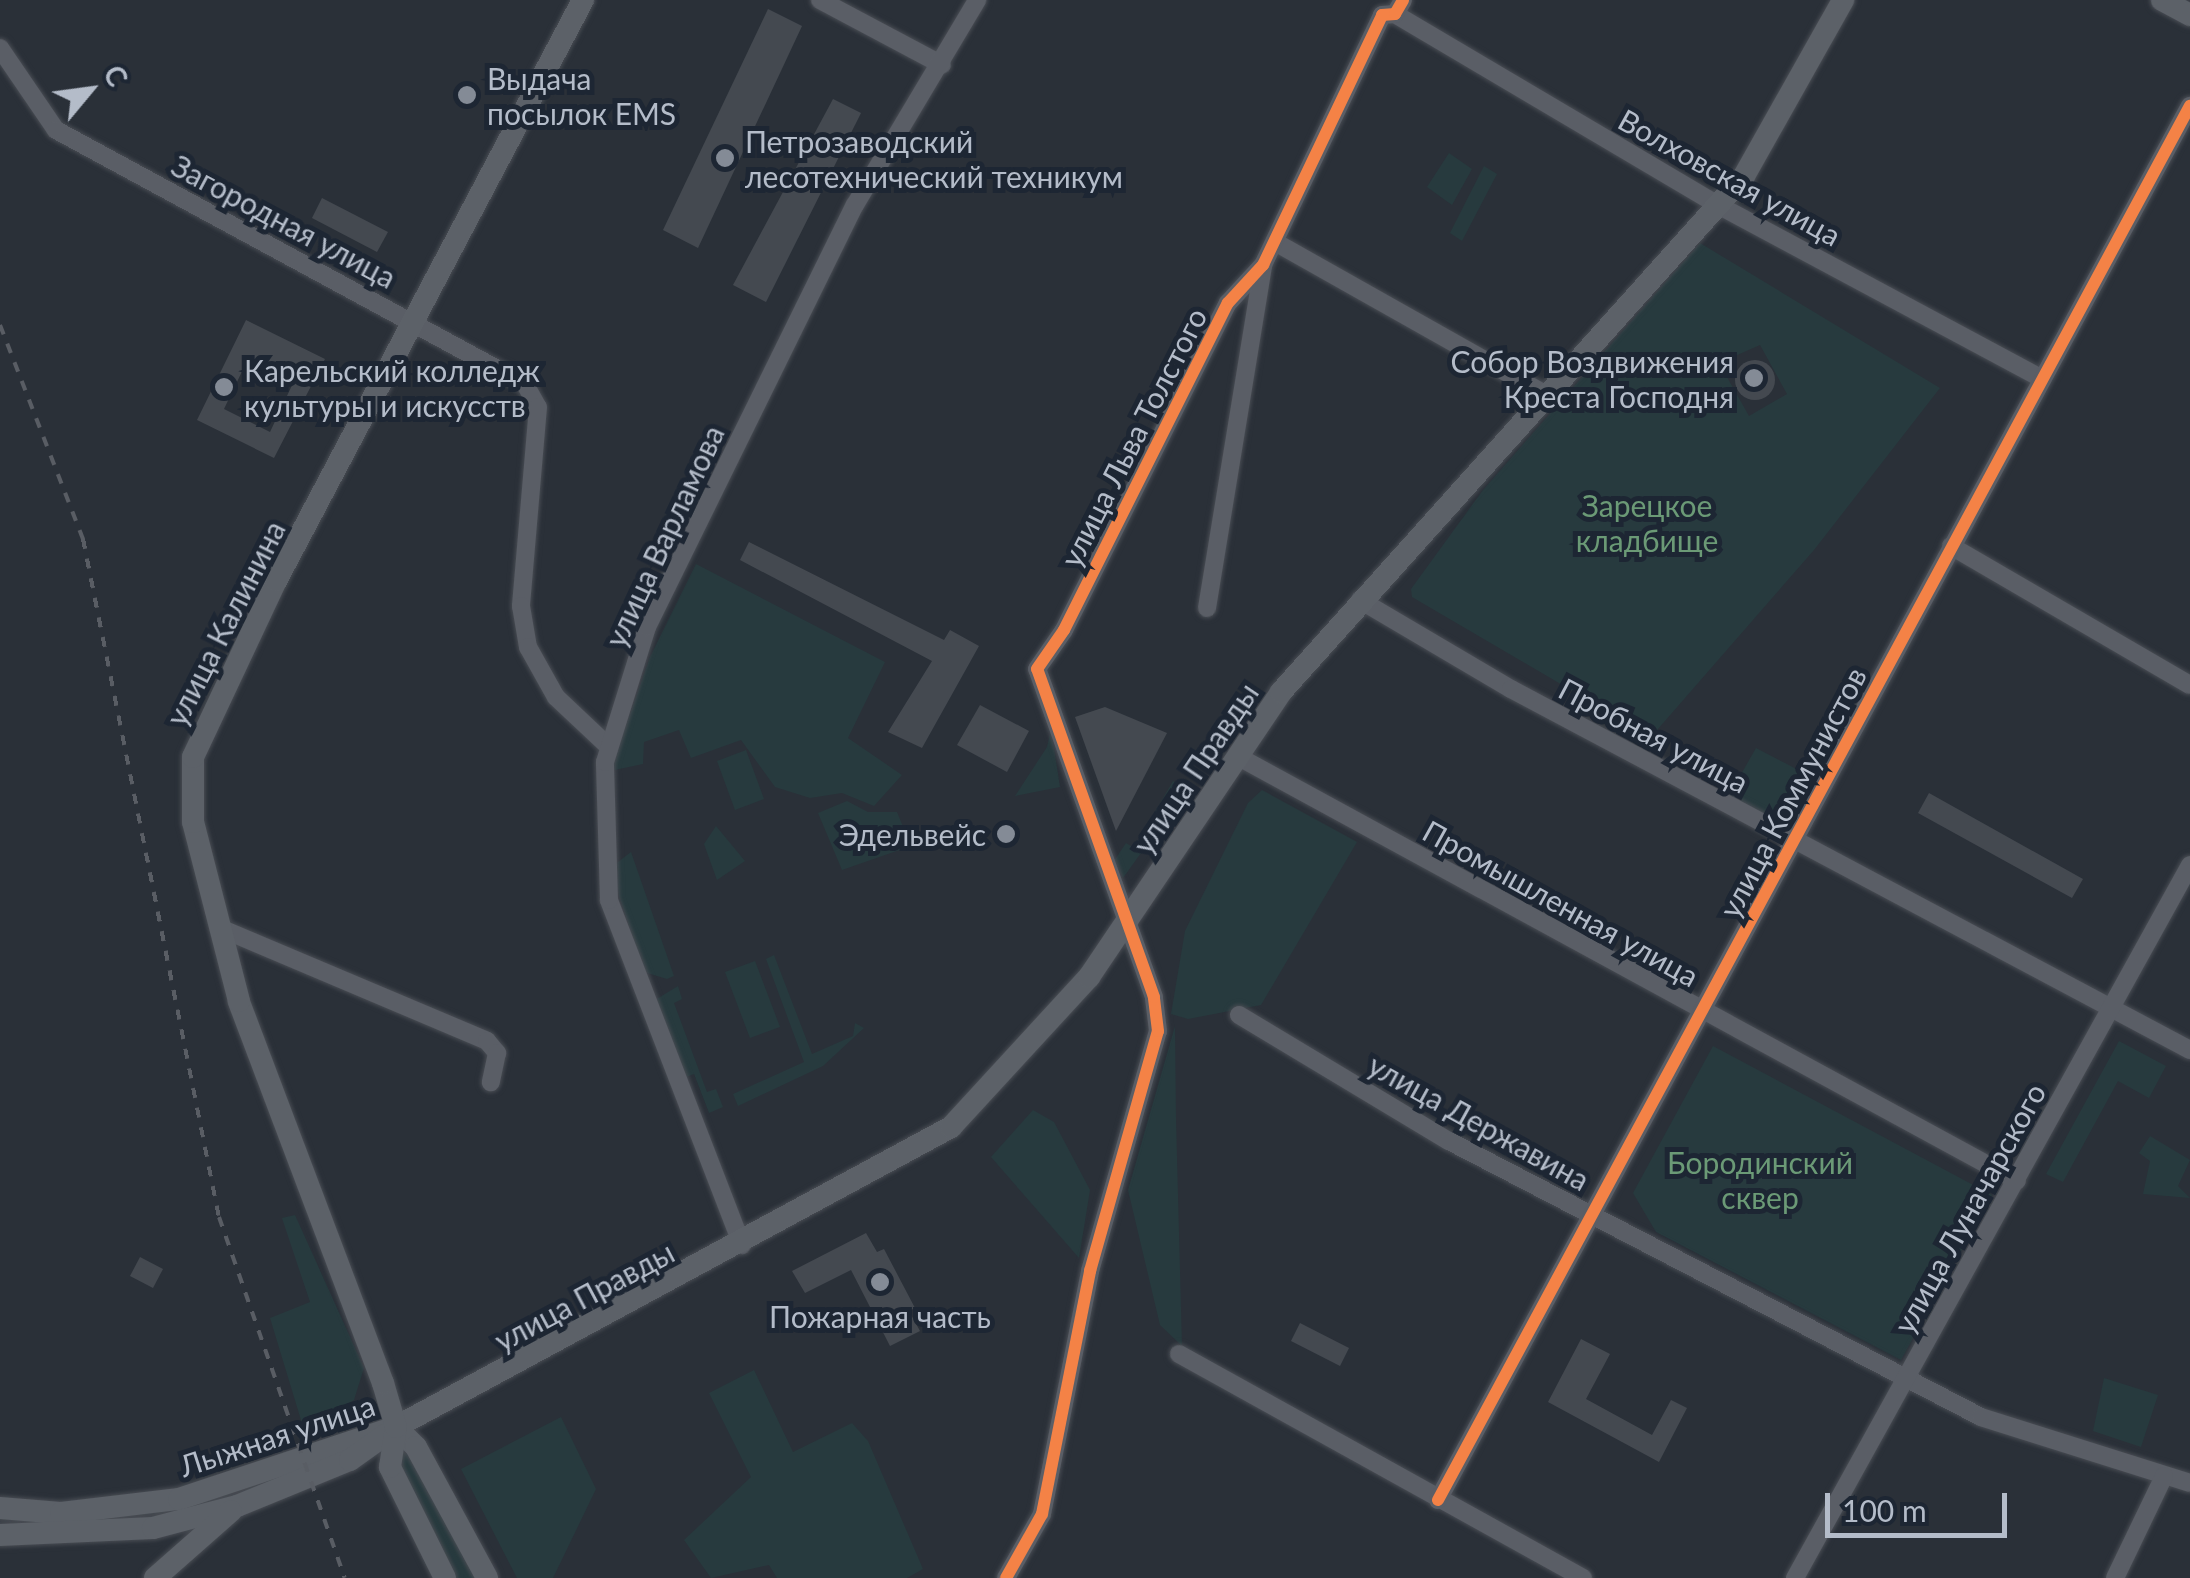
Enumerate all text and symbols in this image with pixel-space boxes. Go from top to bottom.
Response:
north arrow [40,40,140,140]
text: С [97,59,136,92]
place label: Выдача посылок EMS [487,60,676,130]
marker: Выдача посылок EMS [456,84,478,106]
street label: Волховская улица [1613,101,1847,253]
place label: Петрозаводский лесотехнический техникум [745,123,1123,194]
street label: Загородная улица [166,147,402,295]
marker: Петрозаводский лесотехнический техникум [714,147,736,169]
street label: улица Льва Толстого [1052,302,1214,572]
place label: Собор Воздвижения Креста Господня [1450,343,1734,414]
place label: Карельский колледж культуры и искусств [244,352,540,422]
marker: Собор Воздвижения Креста Господня [1743,367,1765,389]
marker: Карельский колледж культуры и искусств [213,376,235,398]
street label: улица Варламова [597,419,731,653]
park label: Зарецкое кладбище [1576,487,1718,558]
street label: улица Калинина [158,515,292,731]
street label: улица Коммунистов [1711,661,1873,923]
street label: Пробная улица [1553,670,1755,800]
street label: улица Правды [1125,676,1265,860]
street label: Промышленная улица [1417,812,1705,994]
place label: Эдельвейс [839,816,986,852]
marker: Эдельвейс [995,823,1017,845]
street label: улица Державина [1362,1046,1596,1198]
street label: улица Луначарского [1885,1077,2053,1339]
park label: Бородинский сквер [1667,1144,1853,1214]
street label: улица Правды [488,1234,680,1358]
marker: Пожарная часть [869,1271,891,1293]
place label: Пожарная часть [769,1298,991,1334]
street label: Лыжная улица [175,1387,379,1483]
scale bar [1830,1473,2012,1535]
text: 100 m [1842,1492,1927,1528]

